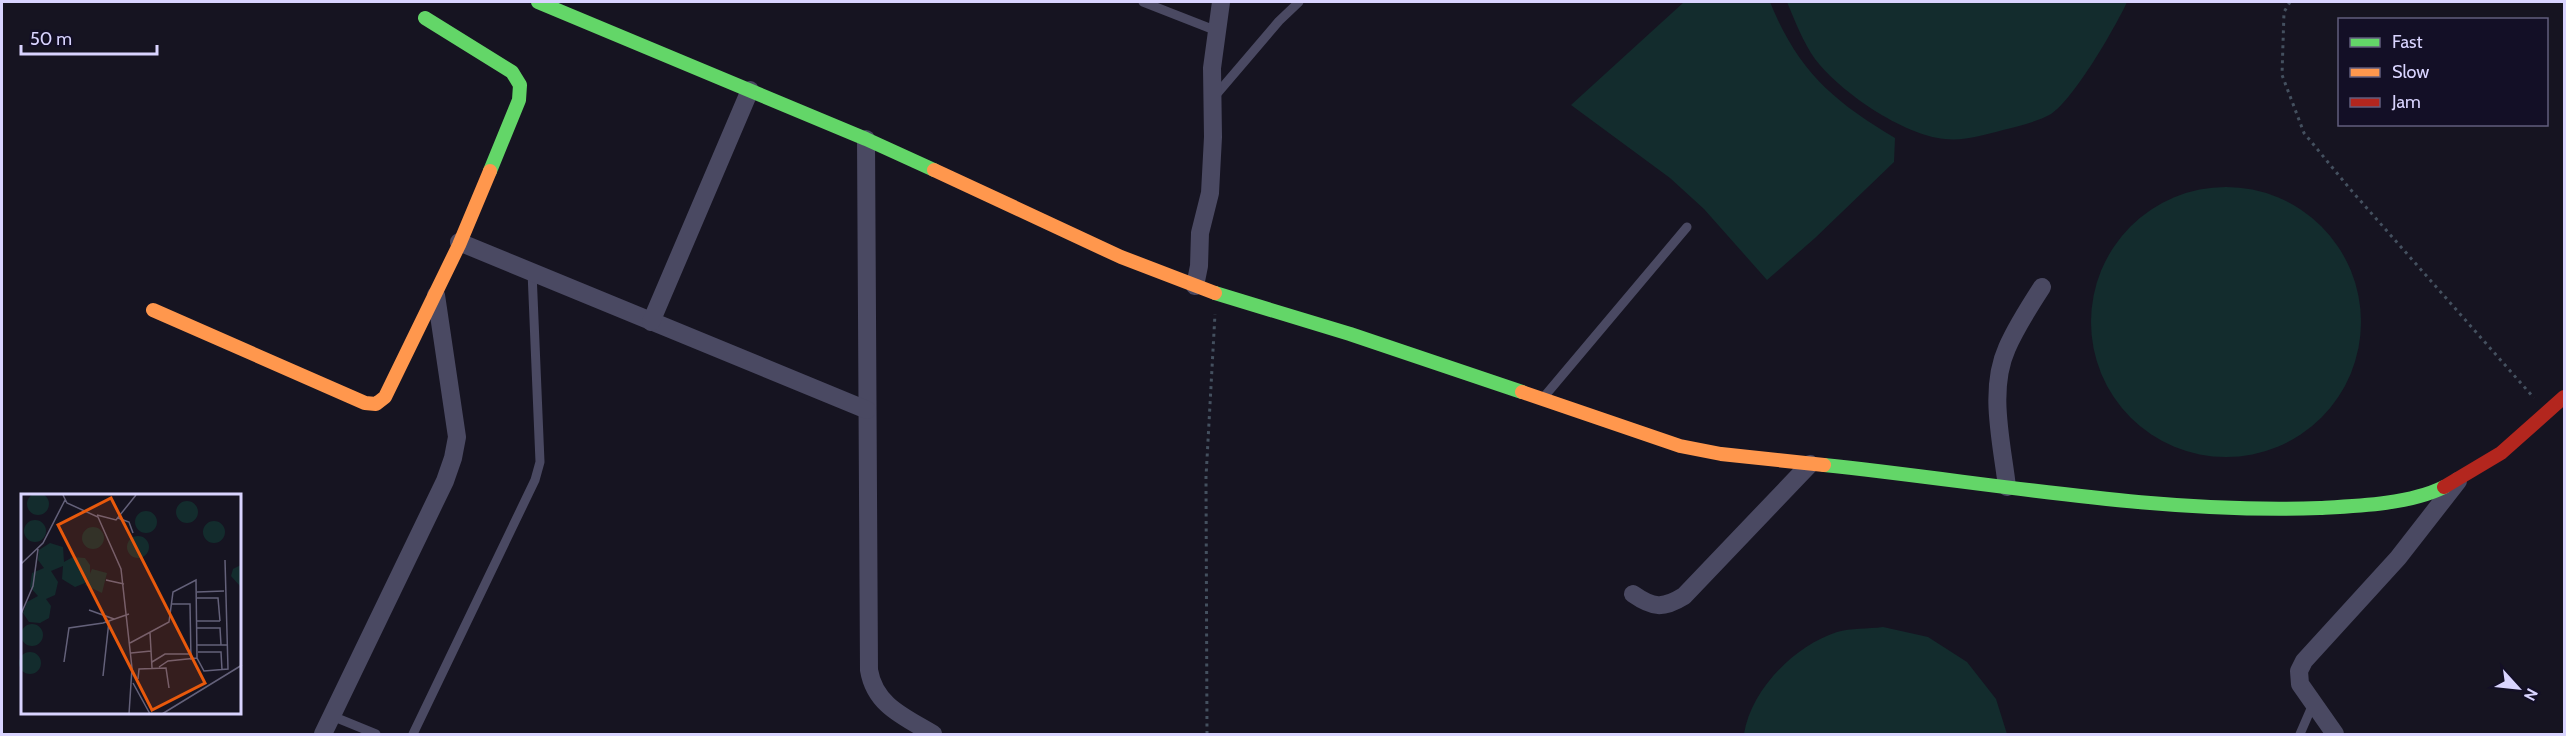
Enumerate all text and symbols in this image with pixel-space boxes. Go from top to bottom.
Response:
scale bar [21,18,158,56]
legend [2338,18,2548,126]
text: 50 m [30,28,72,50]
text: Fast [2392,31,2423,53]
text: Slow [2392,61,2429,83]
text: Jam [2391,91,2421,113]
inset map [21,494,242,715]
north arrow [2488,658,2548,718]
text: N [2520,685,2542,704]

